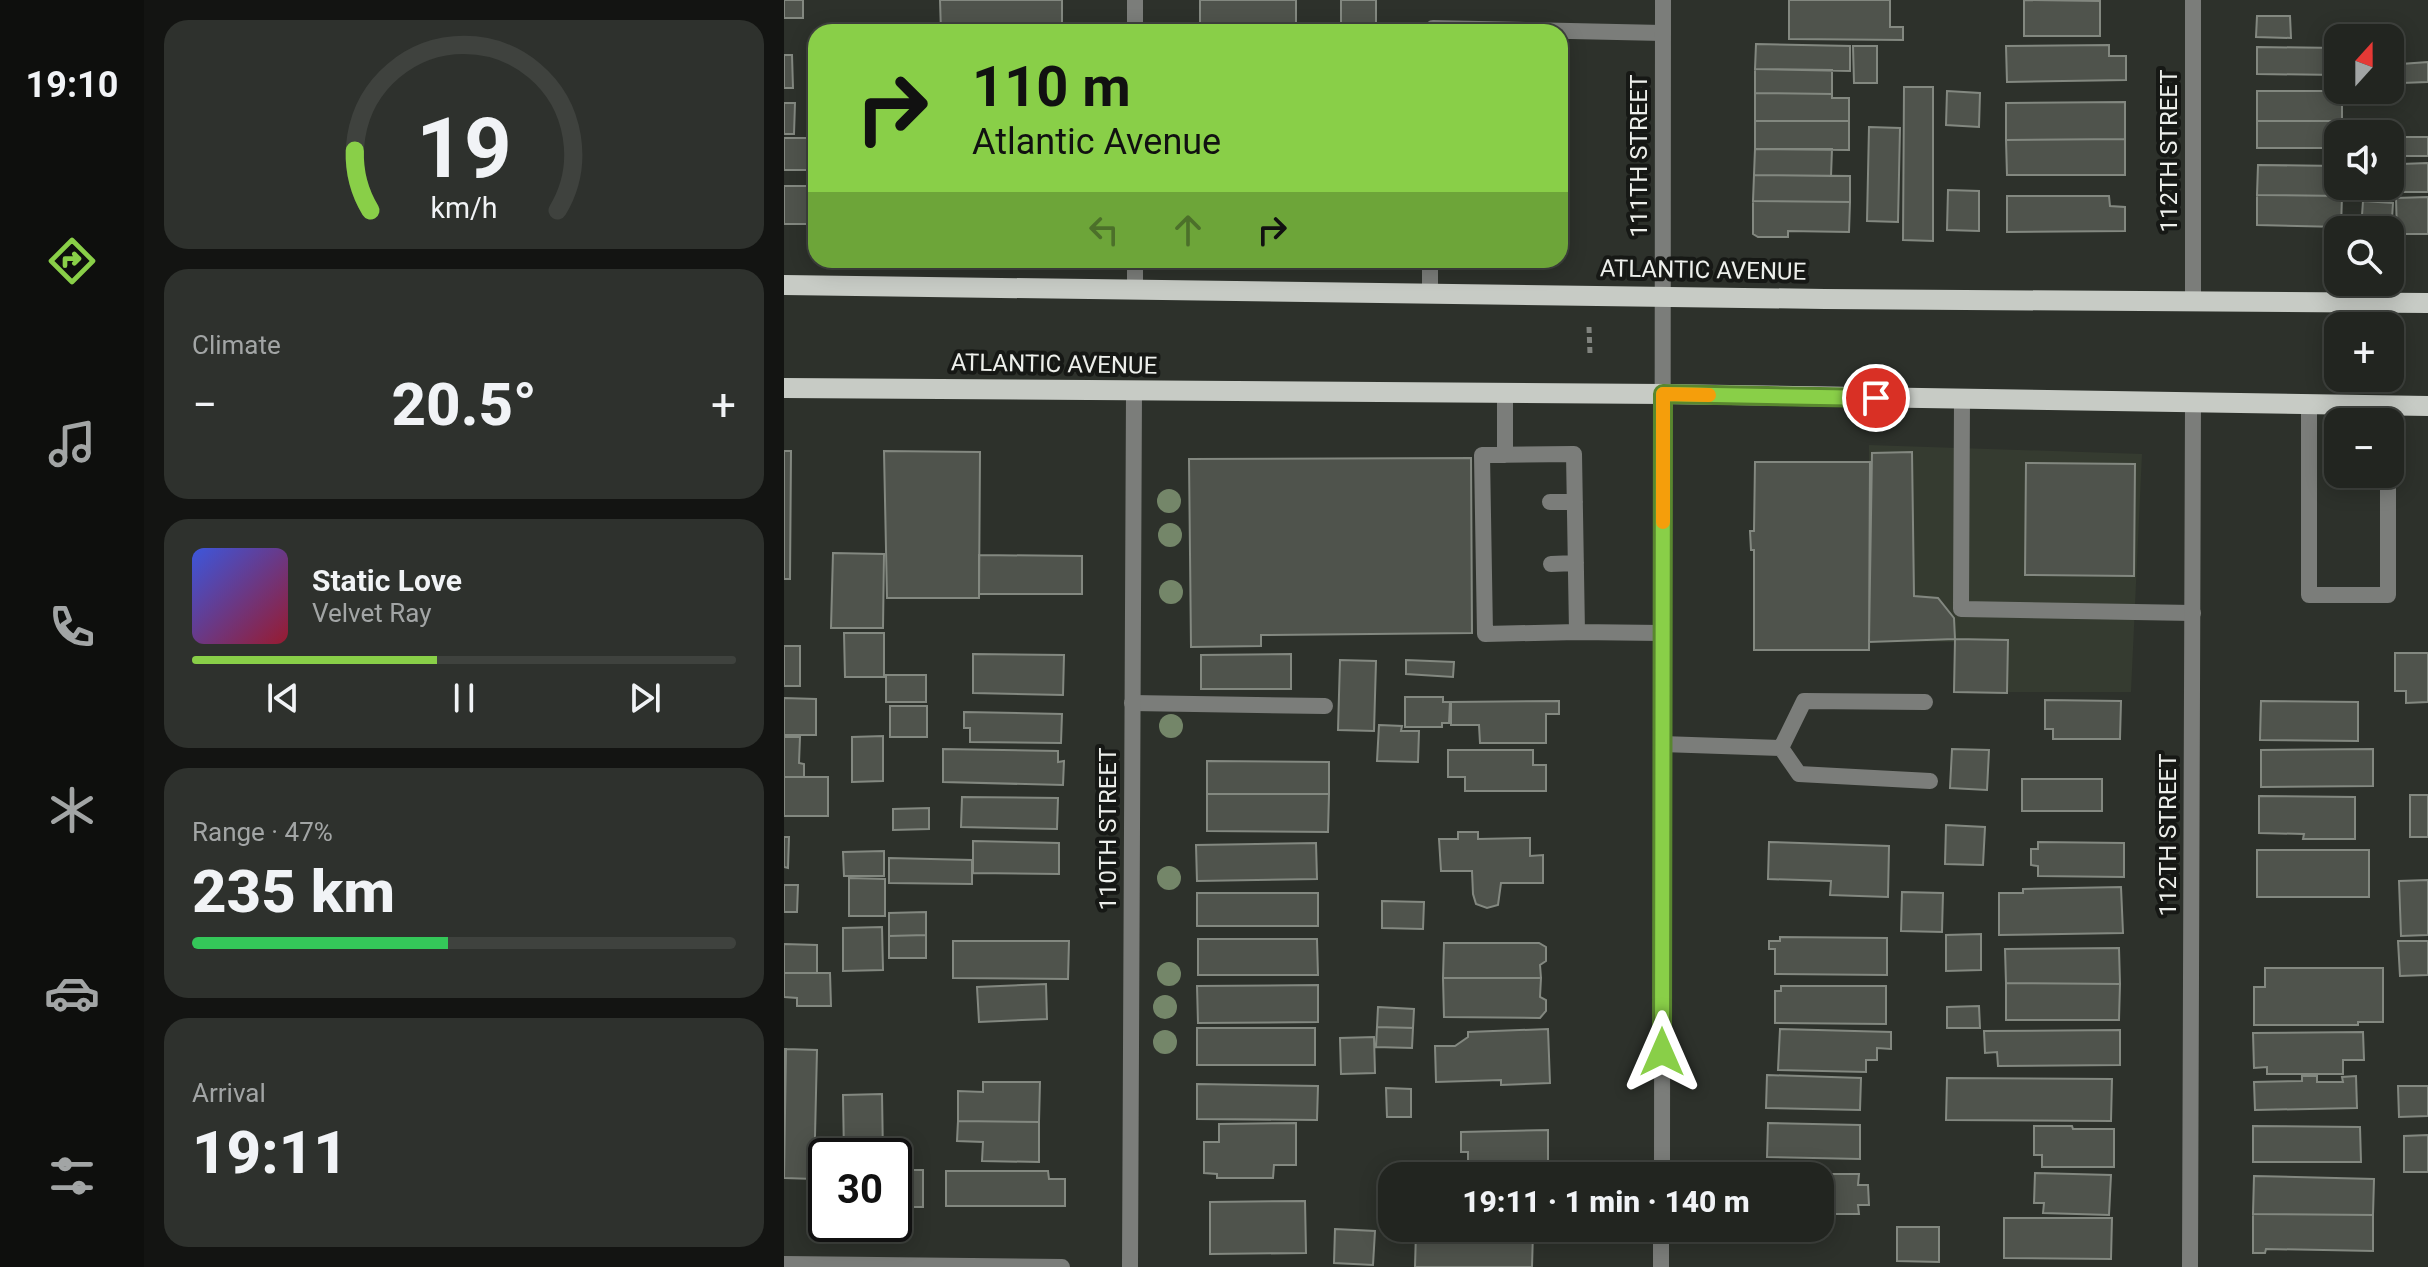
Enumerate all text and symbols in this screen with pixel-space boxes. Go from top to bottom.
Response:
north arrow [2324,24,2404,104]
map controls [2324,24,2404,488]
text: 110 m [972,54,1131,120]
icon: right [840,56,944,160]
text: 19:10 [26,64,118,106]
street label: 112TH STREET [2155,69,2183,233]
street label: 111TH STREET [1625,74,1653,238]
text: 19 [416,99,512,196]
button: sound [2324,120,2404,200]
text: Atlantic Avenue [972,121,1221,163]
text: km/h [430,191,498,225]
icon: left [1082,208,1126,252]
icon: ahead [1166,208,1210,252]
icon: right [1250,208,1294,252]
button: search [2324,216,2404,296]
icon: directions [44,233,100,289]
street label: ATLANTIC AVENUE [1600,254,1806,286]
button: + [2324,312,2404,392]
text: Climate [192,330,281,360]
street label: ATLANTIC AVENUE [951,348,1157,380]
pin [1842,364,1910,432]
text: 20.5° [392,369,537,440]
icon: arrive [1854,376,1898,420]
text: − [192,379,217,431]
text: + [711,379,736,431]
button: − [2324,408,2404,488]
icon: music [44,416,100,472]
text: Static Love [312,563,462,598]
text: Velvet Ray [312,598,432,628]
icon: phone [44,599,100,655]
icon: previous [261,676,305,720]
icon: pause [442,676,486,720]
icon: next [623,676,667,720]
street label: 110TH STREET [1094,747,1122,911]
street label: 112TH STREET [2154,753,2182,917]
icon: climate [44,782,100,838]
text: Range · 47% [192,817,333,847]
text: 235 km [192,856,395,927]
icon: car [44,965,100,1021]
position arrow [1620,1010,1704,1094]
text: Arrival [192,1078,266,1108]
text: 19:11 [192,1117,348,1188]
speed limit sign: 30 [808,1138,912,1242]
icon: filters [44,1148,100,1204]
text: 19:11 · 1 min · 140 m [1462,1184,1750,1219]

